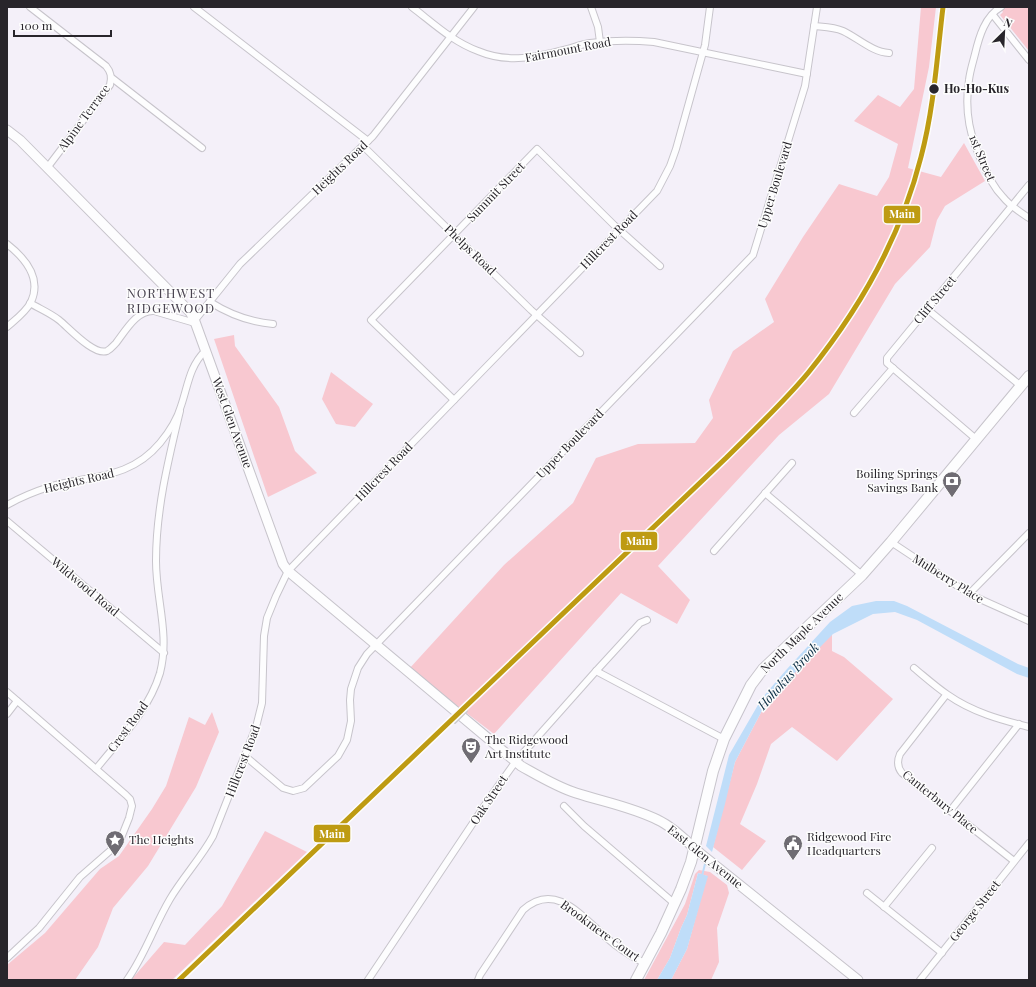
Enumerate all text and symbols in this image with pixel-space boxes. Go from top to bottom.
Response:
scale bar [14,12,111,38]
north arrow [984,12,1024,52]
text: N [1002,14,1015,31]
text: 100 m [20,17,53,33]
street label: Fairmount Road [523,33,612,65]
place label: Ho-Ho-Kus [944,80,1009,96]
street label: Alpine Terrace [53,81,113,155]
marker: Ho-Ho-Kus [927,82,941,96]
street label: 1st Street [966,132,1000,184]
street label: Heights Road [308,137,371,198]
street label: Upper Boulevard [753,139,795,230]
street label: Summit Street [463,157,528,225]
line badge: Main [883,205,921,224]
street label: Hillcrest Road [576,206,640,272]
text: Main [889,206,915,221]
street label: Phelps Road [441,221,500,278]
street label: Cliff Street [909,271,960,327]
district label: NORTHWEST RIDGEWOOD [127,284,215,316]
street label: West Glen Avenue [209,374,257,470]
street label: Upper Boulevard [532,405,606,481]
street label: Hillcrest Road [351,438,415,504]
street label: Heights Road [42,464,116,496]
place label: Boiling Springs Savings Bank [856,465,938,495]
bank icon: Boiling Springs Savings Bank [941,470,963,498]
line badge: Main [620,531,658,551]
text: Main [626,533,652,548]
street label: Mulberry Place [910,550,987,606]
street label: Wildwood Road [48,552,123,619]
street label: North Maple Avenue [756,589,846,676]
water label: Hohokus Brook [752,638,822,713]
street label: Crest Road [103,698,151,755]
street label: Hillcrest Road [221,722,263,799]
place label: The Ridgewood Art Institute [484,731,568,761]
theatre icon: The Ridgewood Art Institute [460,736,482,764]
street label: Canterbury Place [900,766,982,837]
street label: Oak Street [466,771,511,827]
street label: East Glen Avenue [665,821,747,892]
line badge: Main [313,824,351,843]
text: Main [319,826,345,841]
place label: Ridgewood Fire Headquarters [807,828,891,858]
place icon: The Heights [104,829,126,857]
place label: The Heights [129,831,194,847]
public building icon: Ridgewood Fire Headquarters [782,833,804,861]
street label: George Street [945,876,1004,944]
street label: Brookmere Court [558,896,644,965]

